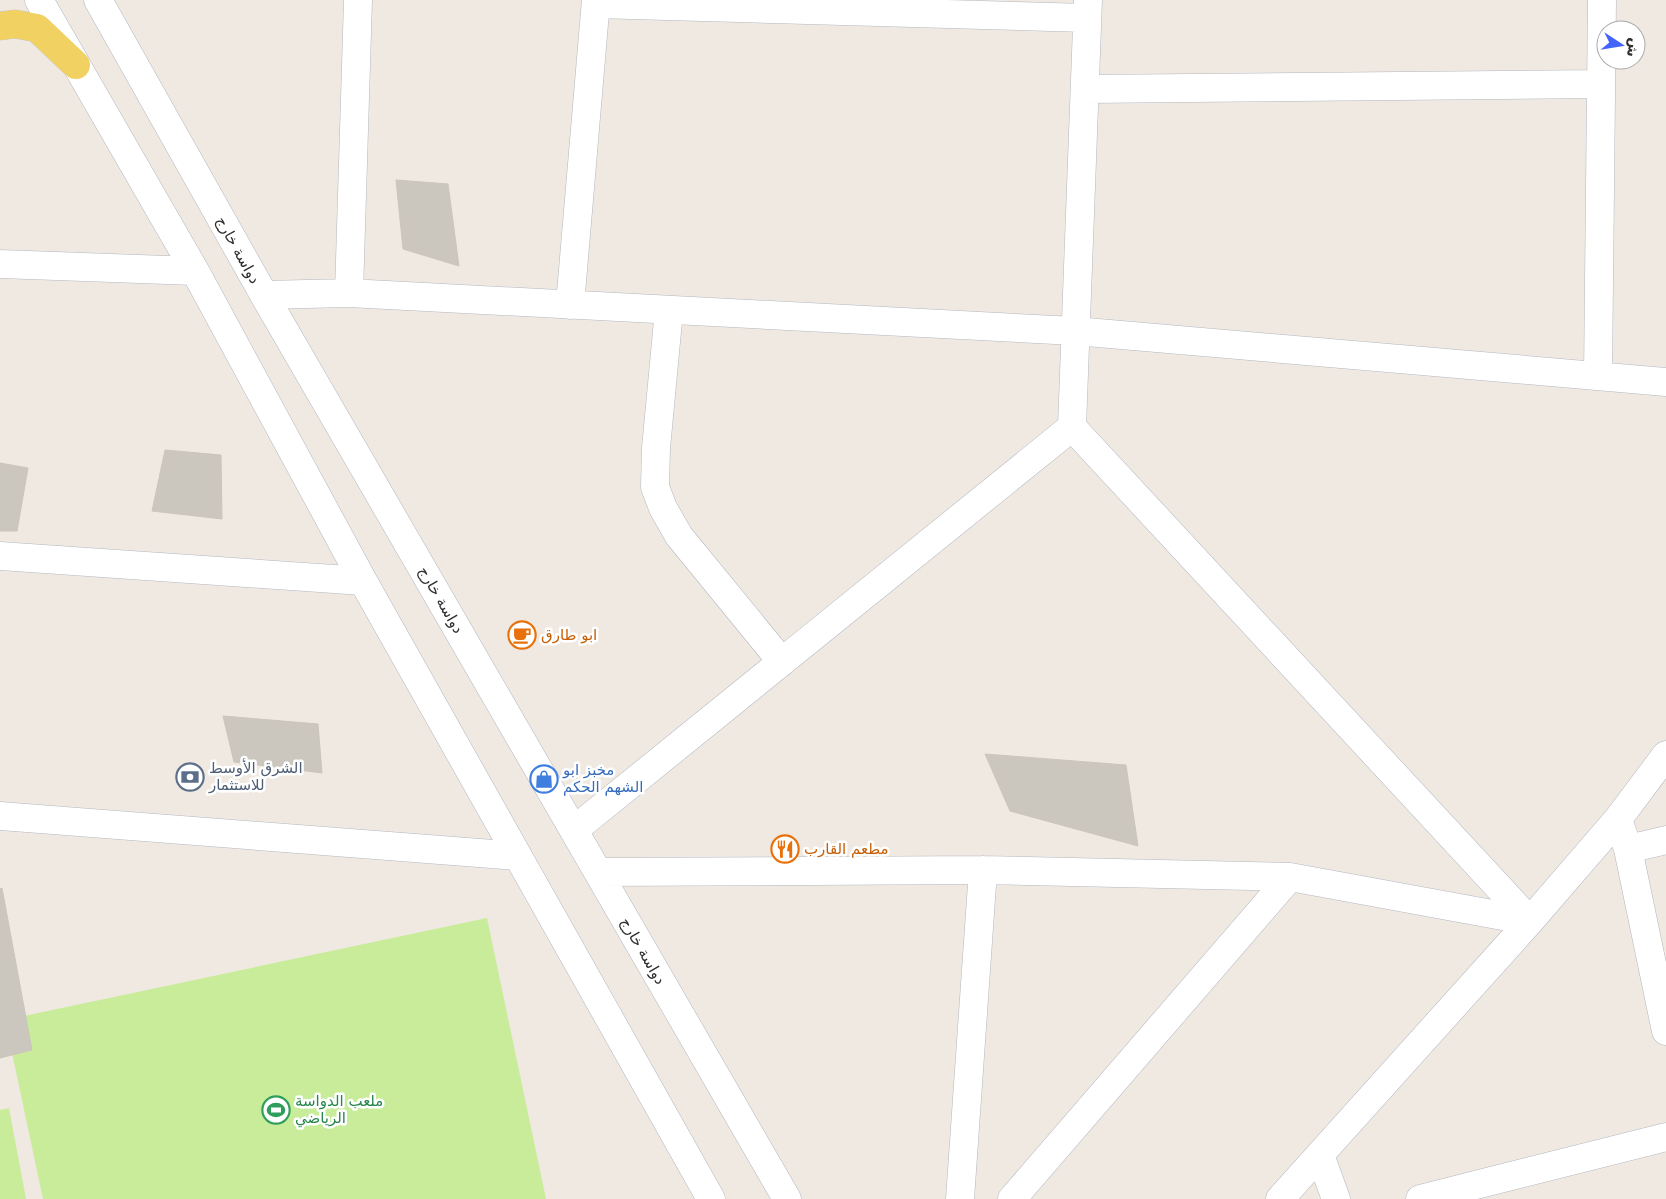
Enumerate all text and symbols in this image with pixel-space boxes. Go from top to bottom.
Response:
north arrow [1596,20,1646,70]
text: ش [1624,37,1644,59]
street label: دواسة خارج [211,213,264,287]
street label: دواسة خارج [414,563,467,637]
cafe icon: ابو طارق [507,620,537,650]
place label: ابو طارق [541,626,597,644]
place label: الشرق الأوسط للاستثمار [208,758,303,794]
place label: مخبز ابو الشهم الحكم [562,761,643,796]
bank icon: الشرق الأوسط للاستثمار [175,762,205,792]
shop icon: مخبز ابو الشهم الحكم [529,764,559,794]
restaurant icon: مطعم القارب [770,834,800,864]
place label: مطعم القارب [804,840,889,858]
street label: دواسة خارج [616,914,669,988]
place label: ملعب الدواسة الرياضي [295,1092,383,1128]
sports icon: ملعب الدواسة الرياضي [261,1095,291,1125]

